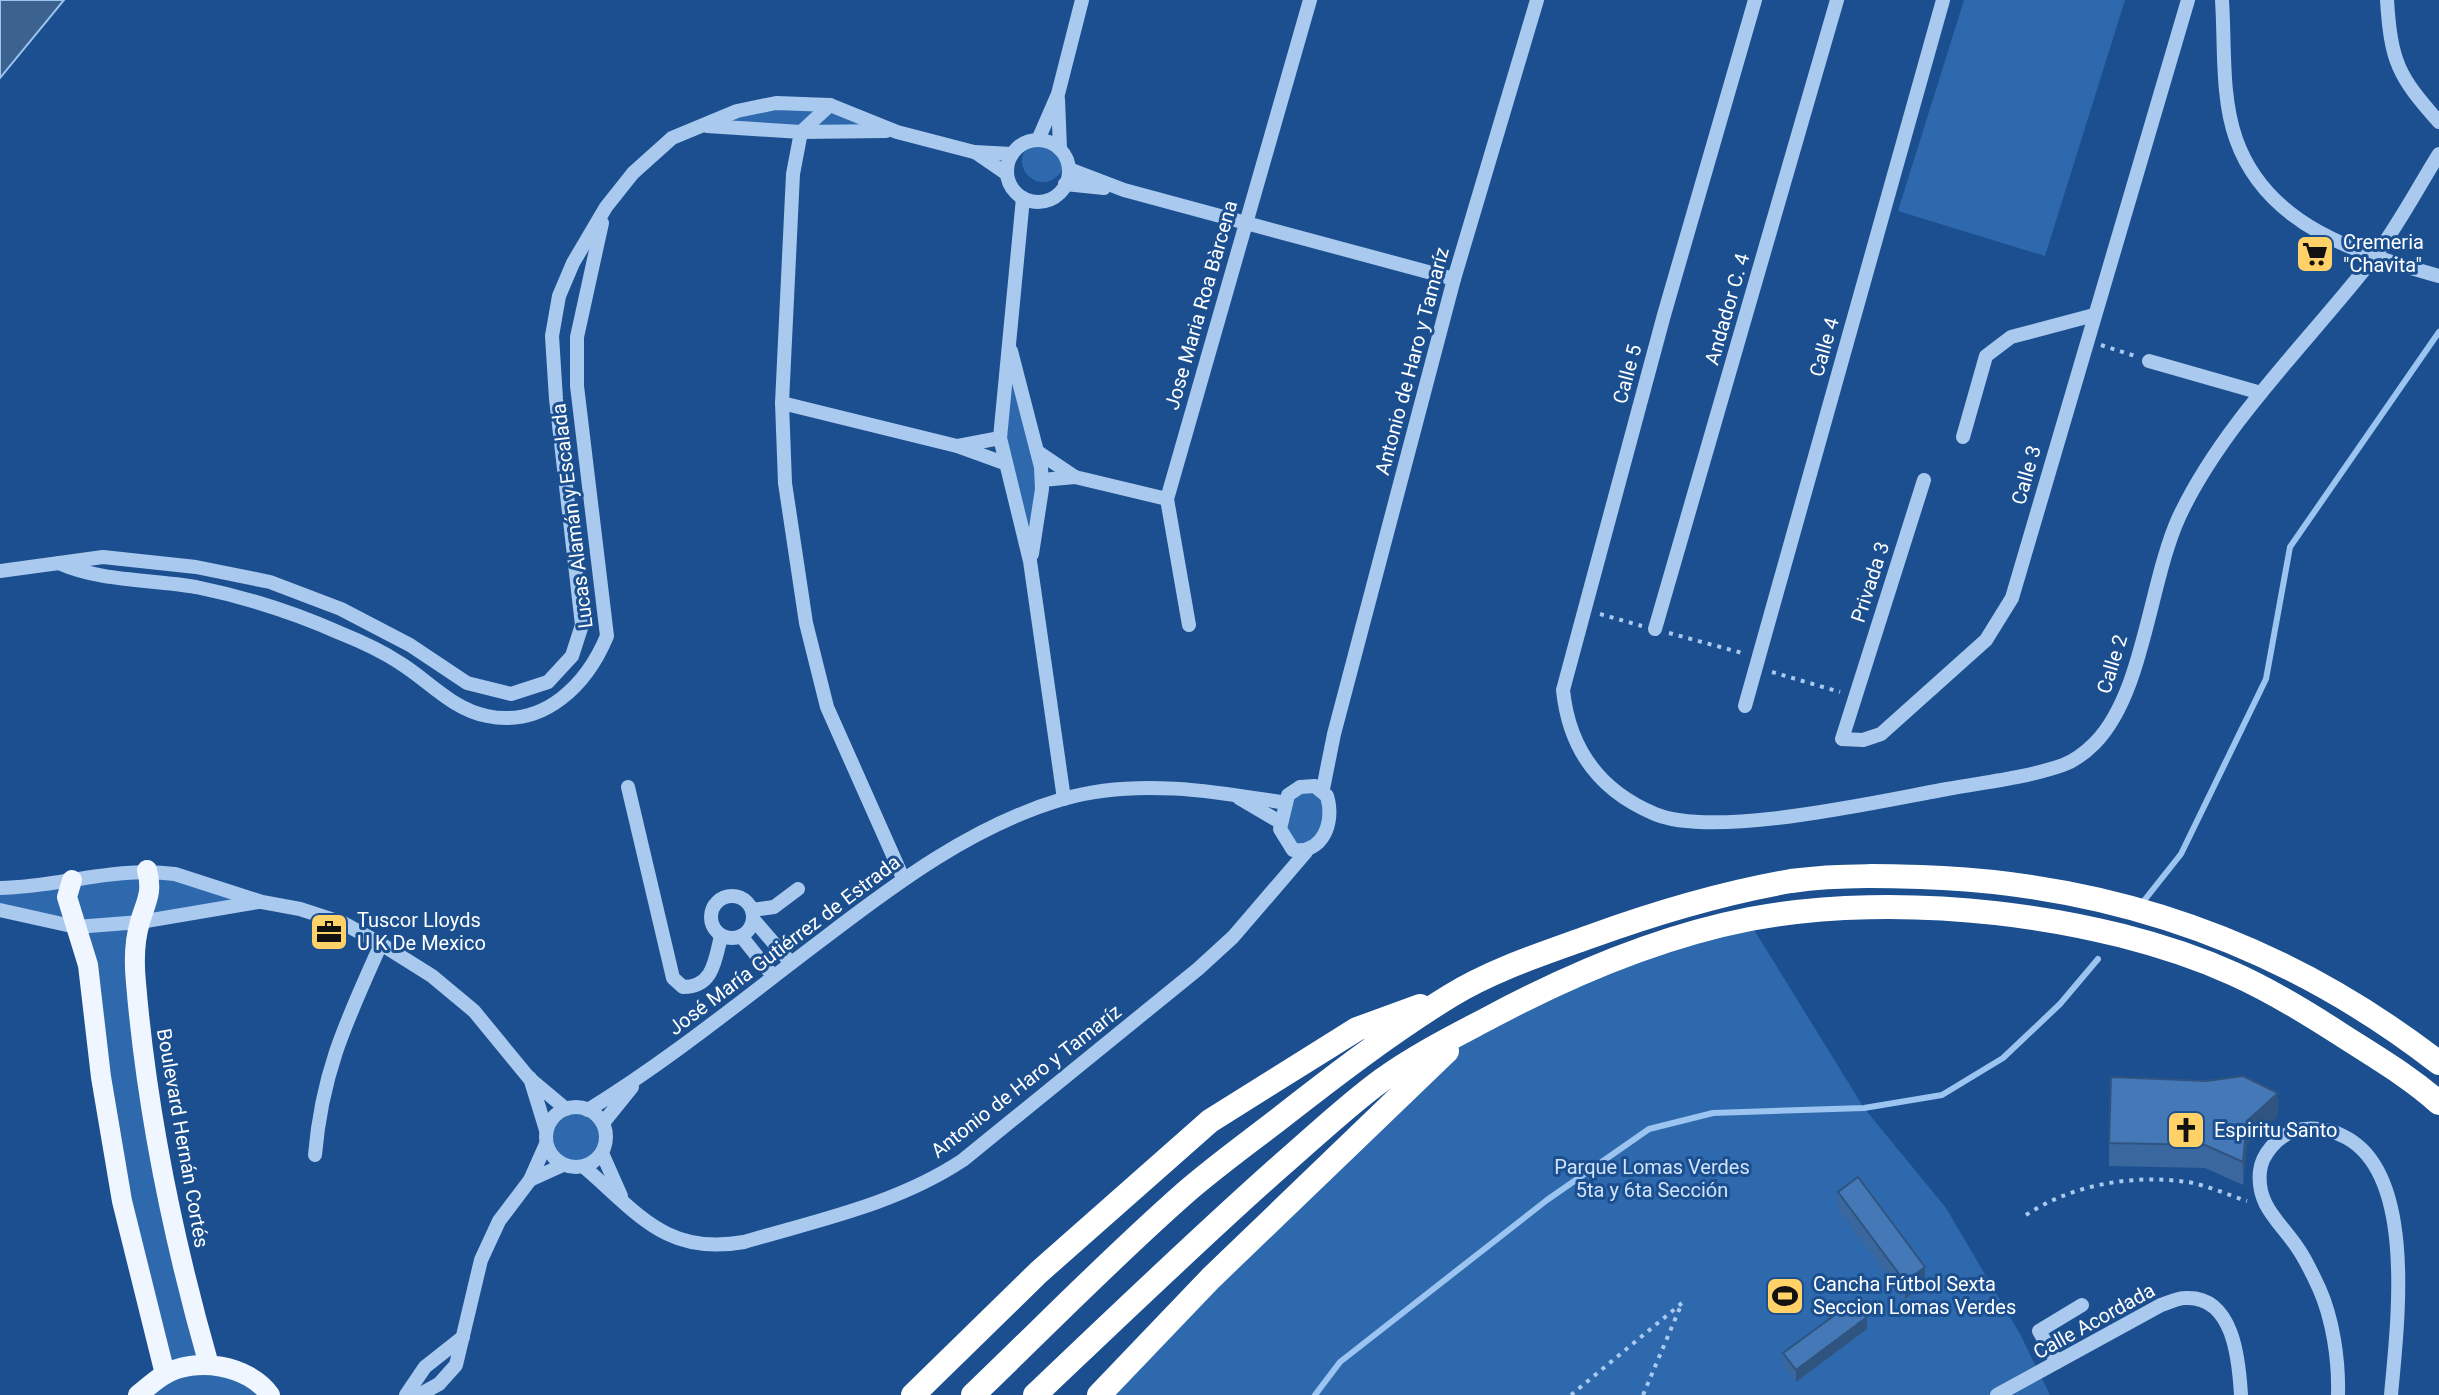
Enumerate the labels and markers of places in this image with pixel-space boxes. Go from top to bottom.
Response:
place label: Cremeria "Chavita" [2343,230,2424,277]
supermarket icon: Cremeria "Chavita" [2294,233,2336,275]
place label: Tuscor Lloyds U K De Mexico [357,908,486,955]
office icon: Tuscor Lloyds U K De Mexico [308,911,350,953]
church icon: Espiritu Santo [2165,1109,2207,1151]
place label: Espiritu Santo [2214,1118,2338,1142]
place label: Cancha Fútbol Sexta Seccion Lomas Verdes [1813,1272,2016,1319]
sports icon: Cancha Fútbol Sexta Seccion Lomas Verdes [1764,1275,1806,1317]

